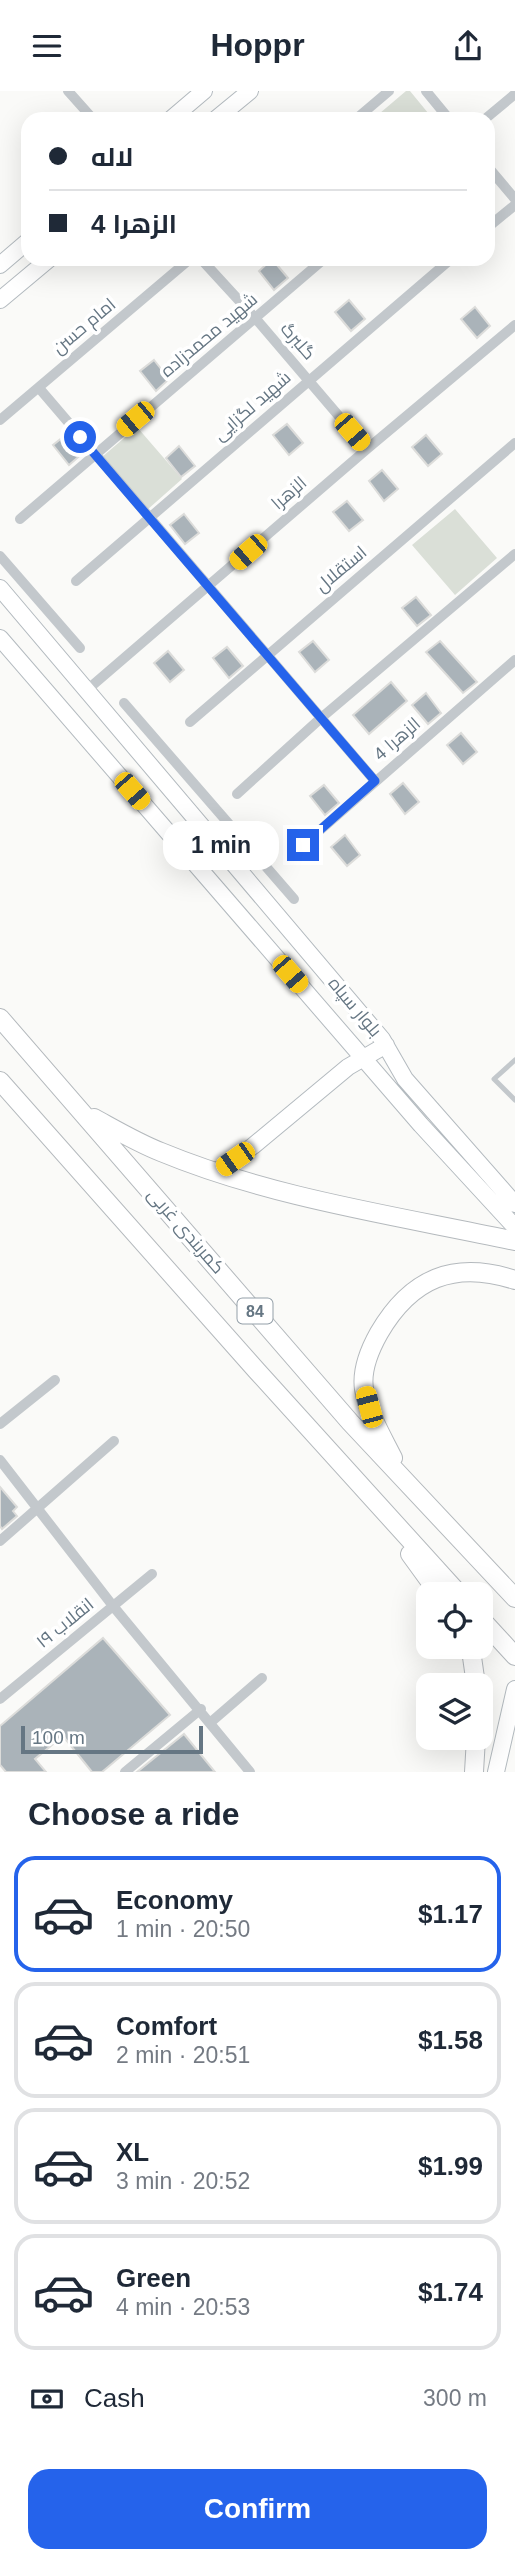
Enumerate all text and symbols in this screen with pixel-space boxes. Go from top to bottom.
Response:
icon: menu [28,27,66,65]
text: Hoppr [210,27,305,63]
icon: share [449,27,487,65]
text: لاله [91,142,133,172]
text: الزهرا 4 [91,209,177,239]
street label: شهید محمدزاده [157,289,262,382]
street label: امام حسن [49,294,121,360]
street label: گلبرگ [276,318,319,364]
street label: شهید لگزایی [209,367,295,446]
car [113,397,158,441]
car [331,409,374,455]
route start [64,421,96,453]
street label: الزهرا [267,472,311,514]
car [226,530,271,574]
street label: استقلال [311,542,371,597]
street label: الزهرا 4 [370,713,425,765]
car [111,768,154,814]
callout: 1 min [163,821,278,869]
route end [287,829,319,861]
text: 1 min [191,832,251,858]
car [269,951,312,997]
street label: بلوار سپاه [324,973,386,1041]
car [212,1138,259,1180]
street label: کمربندی غربی [143,1184,228,1278]
road number: 84 [238,1299,272,1323]
car [354,1384,385,1430]
map controls [416,1582,493,1750]
button: locate [416,1582,493,1659]
street label: انقلاب ۱۹ [33,1594,97,1652]
button: layers [416,1673,493,1750]
scale bar [21,1723,203,1755]
text: 100 m [32,1727,85,1748]
text: Choose a ride [28,1796,240,1832]
icon: car [32,1883,95,1946]
text: Economy [116,1885,233,1915]
text: $1.17 [418,1899,483,1929]
text: 1 min · 20:50 [116,1916,250,1942]
icon: car [32,2009,95,2072]
text: Comfort [116,2011,217,2041]
text: $1.58 [418,2025,483,2055]
text: 2 min · 20:51 [116,2042,250,2068]
icon: car [32,2135,95,2198]
text: XL [116,2137,149,2167]
text: $1.99 [418,2151,483,2181]
text: 3 min · 20:52 [116,2168,250,2194]
icon: car [32,2261,95,2324]
text: Green [116,2263,191,2293]
text: $1.74 [418,2277,483,2307]
text: 4 min · 20:53 [116,2294,250,2320]
icon: cash [28,2380,66,2418]
text: Cash [84,2383,145,2413]
text: 300 m [423,2385,487,2411]
button: Confirm [28,2469,487,2549]

